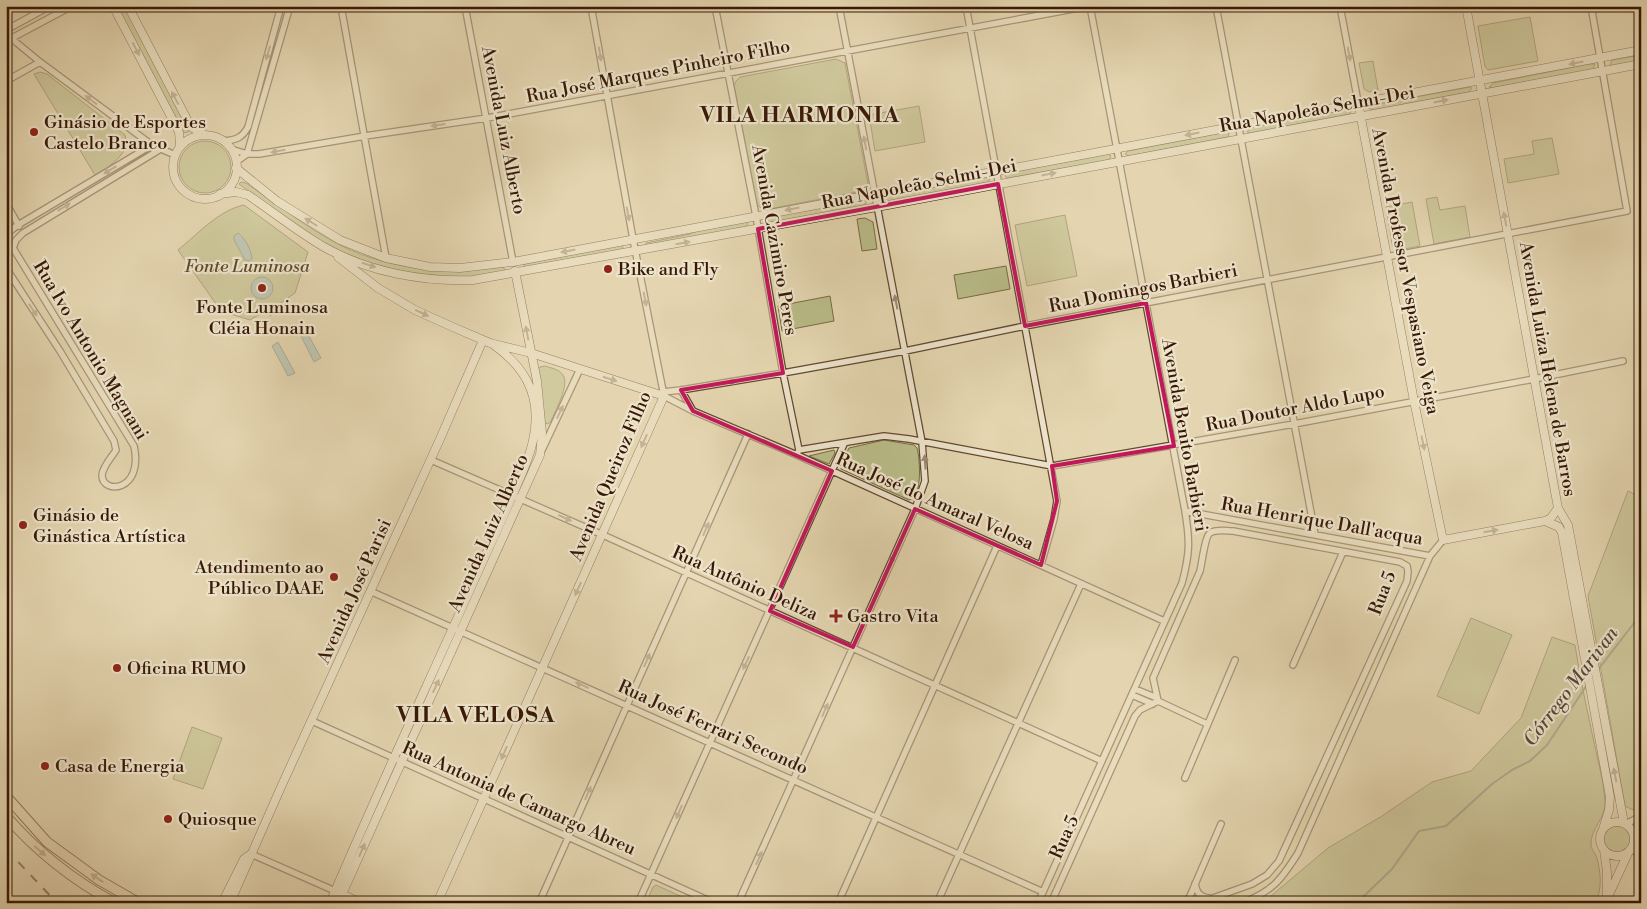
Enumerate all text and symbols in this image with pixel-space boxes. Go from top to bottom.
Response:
street label: Rua José Marques Pinheiro Filho [524,35,792,108]
one-way arrow [132,42,140,57]
street label: Avenida Luiz Alberto [476,43,531,216]
one-way arrow [264,46,272,61]
one-way arrow [596,47,604,63]
one-way arrow [1346,47,1354,63]
one-way arrow [1567,59,1583,67]
street label: Rua Napoleão Selmi-Dei [1218,81,1417,138]
one-way arrow [171,91,179,105]
one-way arrow [84,95,98,105]
one-way arrow [1433,97,1449,105]
district label: VILA HARMONIA [699,102,900,129]
place label: Ginásio de Esportes Castelo Branco [44,111,206,155]
one-way arrow [430,121,446,129]
street label: Avenida Professor Vespasiano Veiga [1366,125,1445,417]
marker: Ginásio de Esportes Castelo Branco [28,126,40,138]
one-way arrow [1184,131,1200,139]
one-way arrow [861,135,869,150]
street label: Avenida Cazimiro Peres [746,142,803,337]
one-way arrow [269,147,285,155]
street label: Rua Napoleão Selmi-Dei [820,154,1019,215]
one-way arrow [103,166,116,175]
one-way arrow [1042,170,1058,178]
one-way arrow [58,203,71,212]
one-way arrow [785,205,800,213]
one-way arrow [625,207,633,223]
one-way arrow [1501,211,1509,226]
one-way arrow [305,217,318,227]
one-way arrow [676,238,692,246]
street label: Avenida Luiza Helena de Barros [1514,239,1581,498]
one-way arrow [559,248,575,256]
park label: Fonte Luminosa [184,255,311,278]
street label: Rua Ivo Antonio Magnani [28,256,153,444]
place label: Bike and Fly [617,258,719,281]
street label: Rua Domingos Barbieri [1047,259,1240,318]
one-way arrow [362,262,377,270]
marker: Bike and Fly [602,263,614,275]
marker: Fonte Luminosa Cléia Honain [256,282,268,294]
one-way arrow [641,291,649,307]
one-way arrow [891,294,899,310]
place label: Fonte Luminosa Cléia Honain [196,296,329,340]
one-way arrow [28,303,37,316]
one-way arrow [415,310,429,318]
one-way arrow [522,324,530,340]
street label: Avenida Benito Barbieri [1156,336,1213,534]
one-way arrow [603,375,618,383]
one-way arrow [727,378,743,386]
street label: Rua Doutor Aldo Lupo [1204,380,1387,437]
street label: Avenida Queiroz Filho [564,388,657,565]
one-way arrow [556,405,564,419]
one-way arrow [640,434,648,448]
one-way arrow [1419,435,1427,450]
street label: Rua José do Amaral Velosa [832,447,1038,556]
street label: Avenida Luiz Alberto [443,450,534,617]
one-way arrow [920,454,928,470]
street label: Rua Henrique Dall'acqua [1219,492,1425,551]
place label: Ginásio de Ginástica Artística [33,504,187,548]
one-way arrow [808,508,816,522]
street label: Avenida José Parisi [312,515,397,668]
one-way arrow [558,515,572,523]
marker: Ginásio de Ginástica Artística [17,519,29,531]
one-way arrow [702,522,710,536]
one-way arrow [1483,527,1499,535]
street label: Rua Antônio Deliza [668,541,822,626]
one-way arrow [888,555,896,569]
place label: Atendimento ao Público DAAE [194,556,324,600]
street label: Rua 5 [1364,568,1401,619]
marker: Atendimento ao Público DAAE [328,571,340,583]
one-way arrow [574,582,582,596]
place label: Gastro Vita [847,605,939,628]
marker: Gastro Vita [829,609,843,623]
water label: Córrego Marivan [1518,622,1624,751]
one-way arrow [643,653,651,667]
one-way arrow [741,656,750,671]
place label: Oficina RUMO [127,657,246,680]
marker: Oficina RUMO [111,662,123,674]
street label: Rua José Ferrari Secondo [614,675,812,780]
one-way arrow [433,679,441,693]
one-way arrow [575,681,589,689]
district label: VILA VELOSA [396,702,556,729]
one-way arrow [821,703,829,717]
street label: Rua Antonia de Camargo Abreu [398,736,640,861]
one-way arrow [500,746,508,760]
place label: Casa de Energia [55,755,185,778]
marker: Casa de Energia [39,760,51,772]
one-way arrow [1610,767,1618,783]
one-way arrow [585,786,593,800]
one-way arrow [674,805,682,819]
place label: Quiosque [178,808,257,831]
street label: Rua 5 [1045,812,1084,863]
marker: Quiosque [162,813,174,825]
one-way arrow [358,842,367,857]
one-way arrow [33,845,45,857]
one-way arrow [755,851,763,865]
one-way arrow [90,873,103,883]

